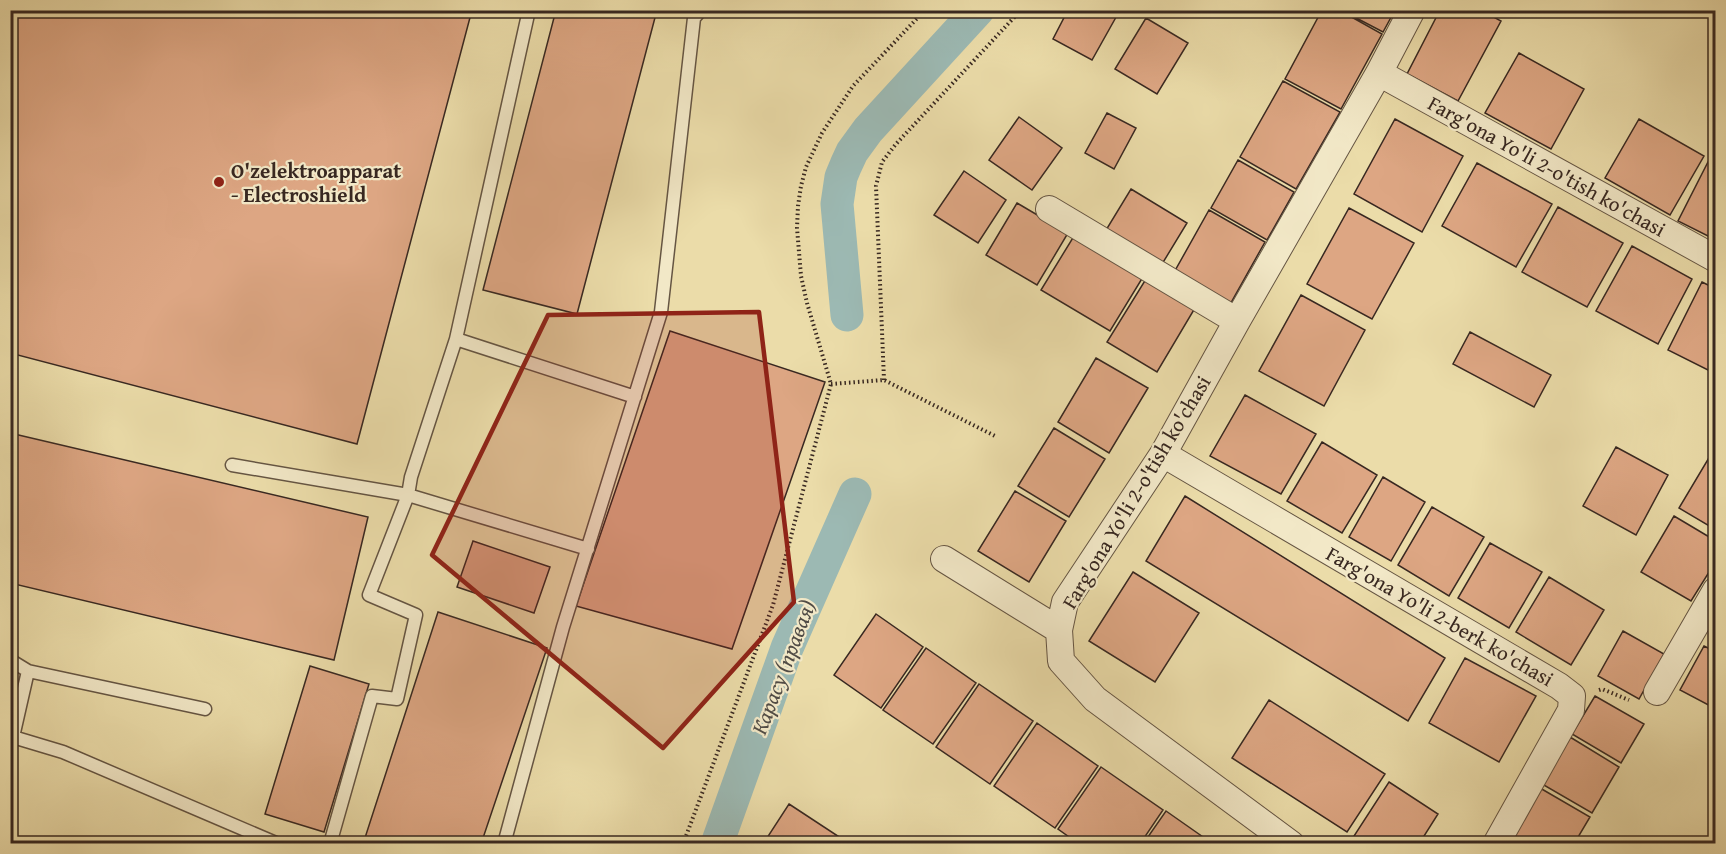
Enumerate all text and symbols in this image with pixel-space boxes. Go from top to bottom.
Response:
street label: Farg'ona Yo'li 2-o'tish ko'chasi [1422,88,1672,244]
place label: O'zelektroapparat - Electroshield [231,155,401,210]
marker: O'zelektroapparat - Electroshield [212,175,226,189]
street label: Farg'ona Yo'li 2-o'tish ko'chasi [1054,369,1218,615]
street label: Farg'ona Yo'li 2-berk ko'chasi [1320,538,1560,694]
water label: Карасу (правая) [743,595,823,739]

